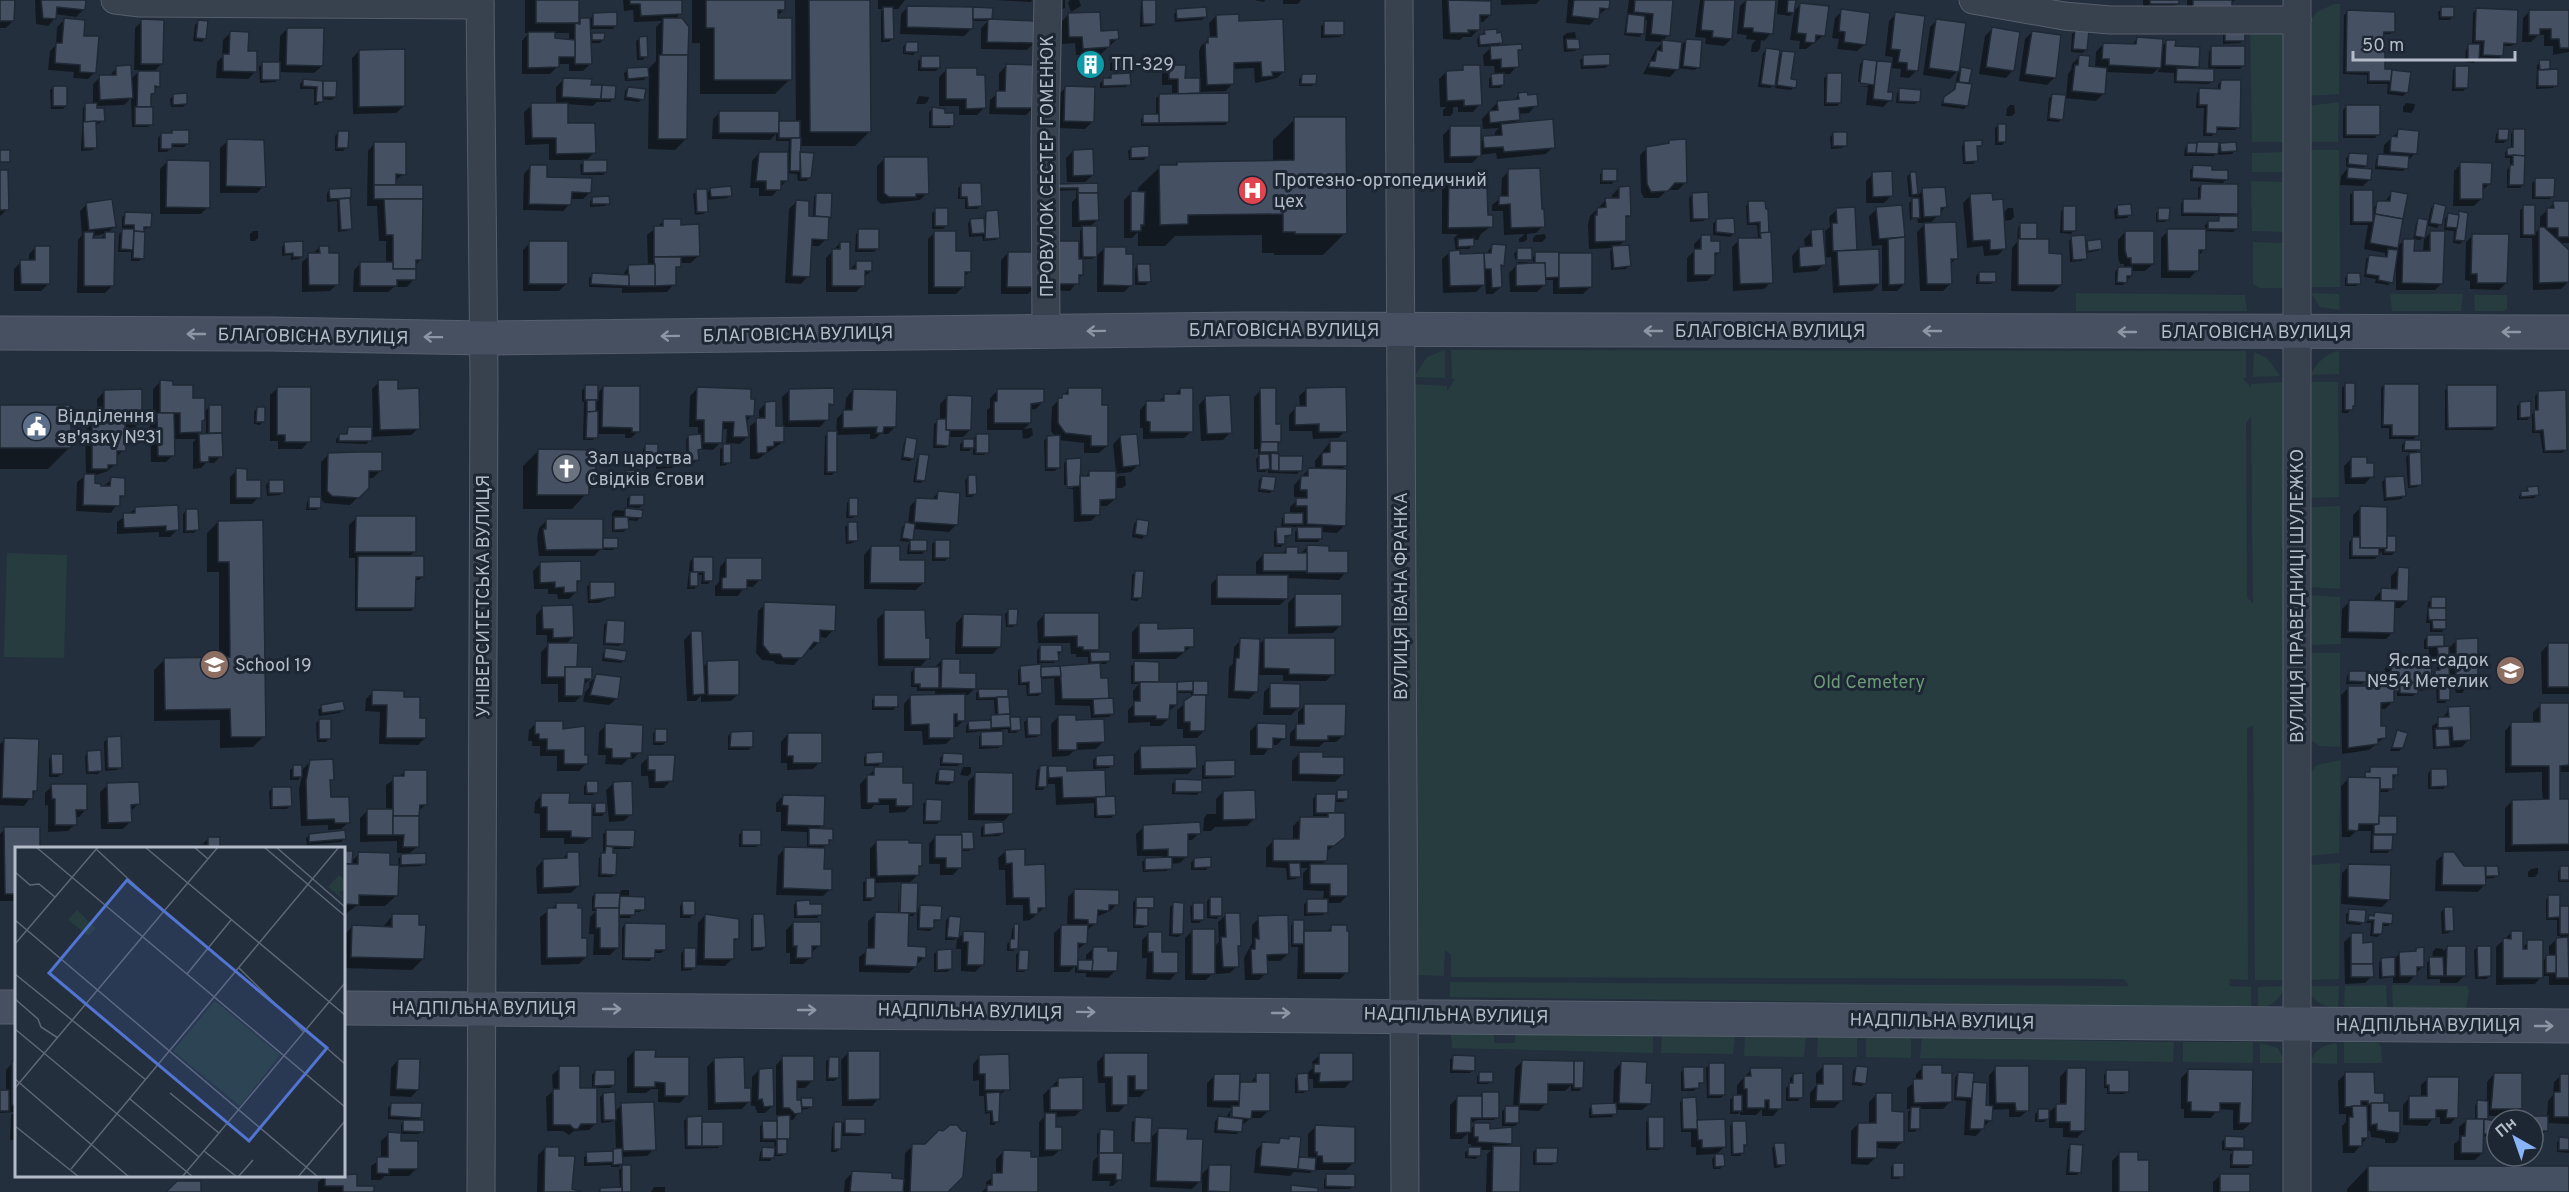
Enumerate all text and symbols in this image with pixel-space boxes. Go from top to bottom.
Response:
scale bar [2353,24,2515,62]
street label: ПРОВУЛОК СЕСТЕР ГОМЕНЮК [1037,35,1060,297]
text: 50 m [2362,35,2404,58]
building icon: ТП-329 [1074,48,1106,80]
place label: ТП-329 [1111,54,1174,77]
place label: Протезно-ортопедичний цех [1274,170,1487,214]
hospital icon: Протезно-ортопедичний цех [1237,174,1269,206]
street label: БЛАГОВІСНА ВУЛИЦЯ [1189,320,1379,343]
street label: БЛАГОВІСНА ВУЛИЦЯ [1675,321,1865,344]
street label: БЛАГОВІСНА ВУЛИЦЯ [702,322,894,349]
street label: БЛАГОВІСНА ВУЛИЦЯ [2161,322,2351,345]
street label: БЛАГОВІСНА ВУЛИЦЯ [217,324,409,351]
one-way arrow [1087,325,1107,337]
one-way arrow [1643,325,1663,337]
one-way arrow [1922,325,1942,337]
one-way arrow [2117,326,2137,338]
one-way arrow [2501,326,2521,338]
one-way arrow [187,328,207,340]
one-way arrow [661,330,681,342]
one-way arrow [424,332,444,343]
place label: Відділення зв'язку №31 [57,406,163,450]
public building icon: Відділення зв'язку №31 [20,410,52,442]
place label: Зал царства Свідків Єгови [587,448,705,492]
street label: ВУЛИЦЯ ПРАВЕДНИЦІ ШУЛЕЖКО [2287,449,2310,743]
church icon: Зал царства Свідків Єгови [550,452,582,484]
street label: УНІВЕРСИТЕТСЬКА ВУЛИЦЯ [473,475,496,717]
street label: ВУЛИЦЯ ІВАНА ФРАНКА [1391,492,1414,700]
school or university icon: School 19 [198,649,230,681]
place label: Ясла-садок №54 Метелик [2367,650,2489,694]
school or university icon: Ясла-садок №54 Метелик [2494,654,2526,686]
place label: School 19 [235,655,312,678]
park label: Old Cemetery [1813,672,1925,695]
inset map [15,847,345,1177]
street label: НАДПІЛЬНА ВУЛИЦЯ [391,998,577,1021]
street label: НАДПІЛЬНА ВУЛИЦЯ [877,999,1063,1026]
one-way arrow [601,1003,621,1015]
street label: НАДПІЛЬНА ВУЛИЦЯ [1363,1003,1549,1030]
one-way arrow [796,1004,816,1016]
one-way arrow [1075,1006,1095,1018]
one-way arrow [1270,1007,1290,1019]
street label: НАДПІЛЬНА ВУЛИЦЯ [1849,1009,2035,1036]
street label: НАДПІЛЬНА ВУЛИЦЯ [2335,1015,2521,1038]
one-way arrow [2534,1020,2554,1032]
north arrow [2485,1108,2545,1168]
text: Пн [2492,1113,2521,1143]

